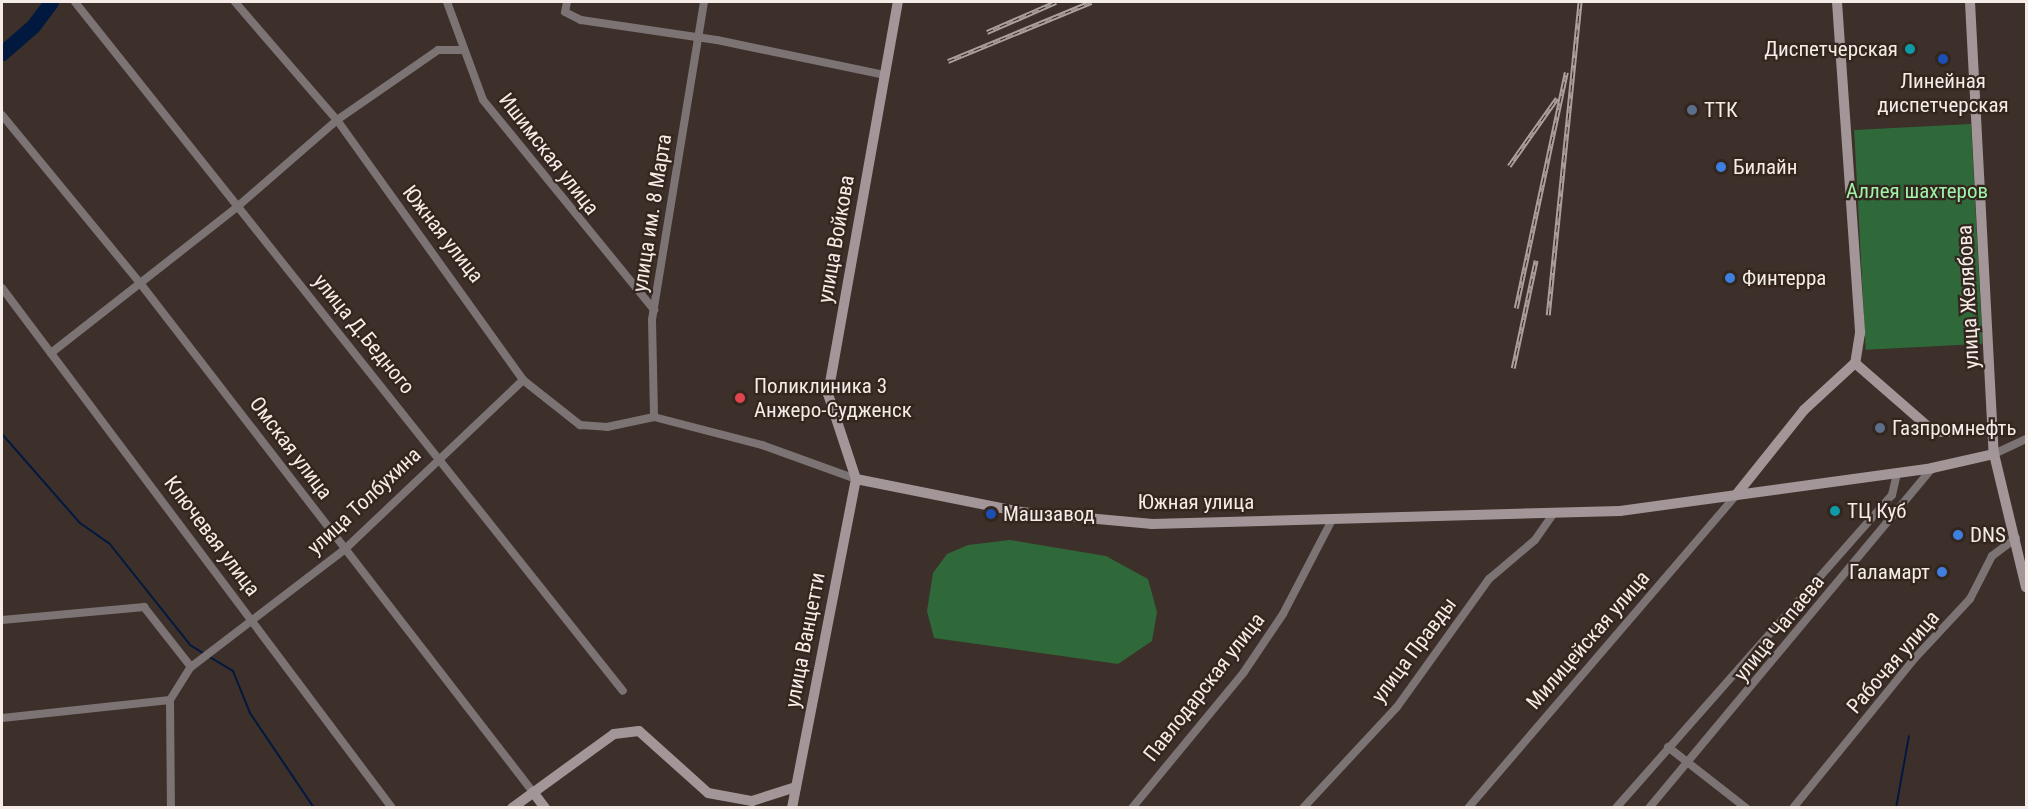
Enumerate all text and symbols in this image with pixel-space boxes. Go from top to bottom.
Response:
place label: Диспетчерская [1764,36,1898,62]
marker: Диспетчерская [1903,42,1917,56]
marker: Линейная диспетчерская [1936,52,1950,66]
place label: Линейная диспетчерская [1877,68,2009,118]
street label: Ишимская улица [494,88,604,220]
place label: ТТК [1704,97,1738,123]
marker: ТТК [1685,103,1699,117]
street label: улица им. 8 Марта [627,132,677,294]
place label: Билайн [1733,154,1797,180]
marker: Билайн [1714,160,1728,174]
street label: улица Войкова [812,173,860,305]
park label: Аллея шахтеров [1846,178,1988,204]
street label: Южная улица [397,180,489,288]
street label: улица Желябова [1952,224,1984,370]
place label: Финтерра [1742,265,1826,291]
street label: улица Д.Бедного [308,269,420,399]
marker: Финтерра [1723,271,1737,285]
place label: Поликлиника 3 Анжеро-Судженск [754,373,912,423]
marker: Поликлиника 3 Анжеро-Судженск [731,389,749,407]
street label: Омская улица [244,392,338,504]
place label: Газпромнефть [1892,415,2017,441]
marker: Газпромнефть [1873,421,1887,435]
street label: улица Толбухина [302,442,426,560]
street label: Ключевая улица [159,471,265,601]
street label: Южная улица [1138,489,1254,515]
place label: ТЦ Куб [1847,498,1906,524]
place label: Машзавод [1003,501,1095,527]
marker: ТЦ Куб [1828,504,1842,518]
marker: Машзавод [984,507,998,521]
place label: DNS [1970,522,2006,548]
marker: DNS [1951,528,1965,542]
place label: Галамарт [1849,559,1930,585]
marker: Галамарт [1935,565,1949,579]
street label: Милицейская улица [1521,566,1655,714]
street label: улица Ванцетти [780,570,830,710]
street label: улица Чапаева [1728,570,1830,686]
street label: улица Правды [1366,592,1462,708]
street label: Рабочая улица [1841,605,1945,719]
street label: Павлодарская улица [1138,608,1270,766]

